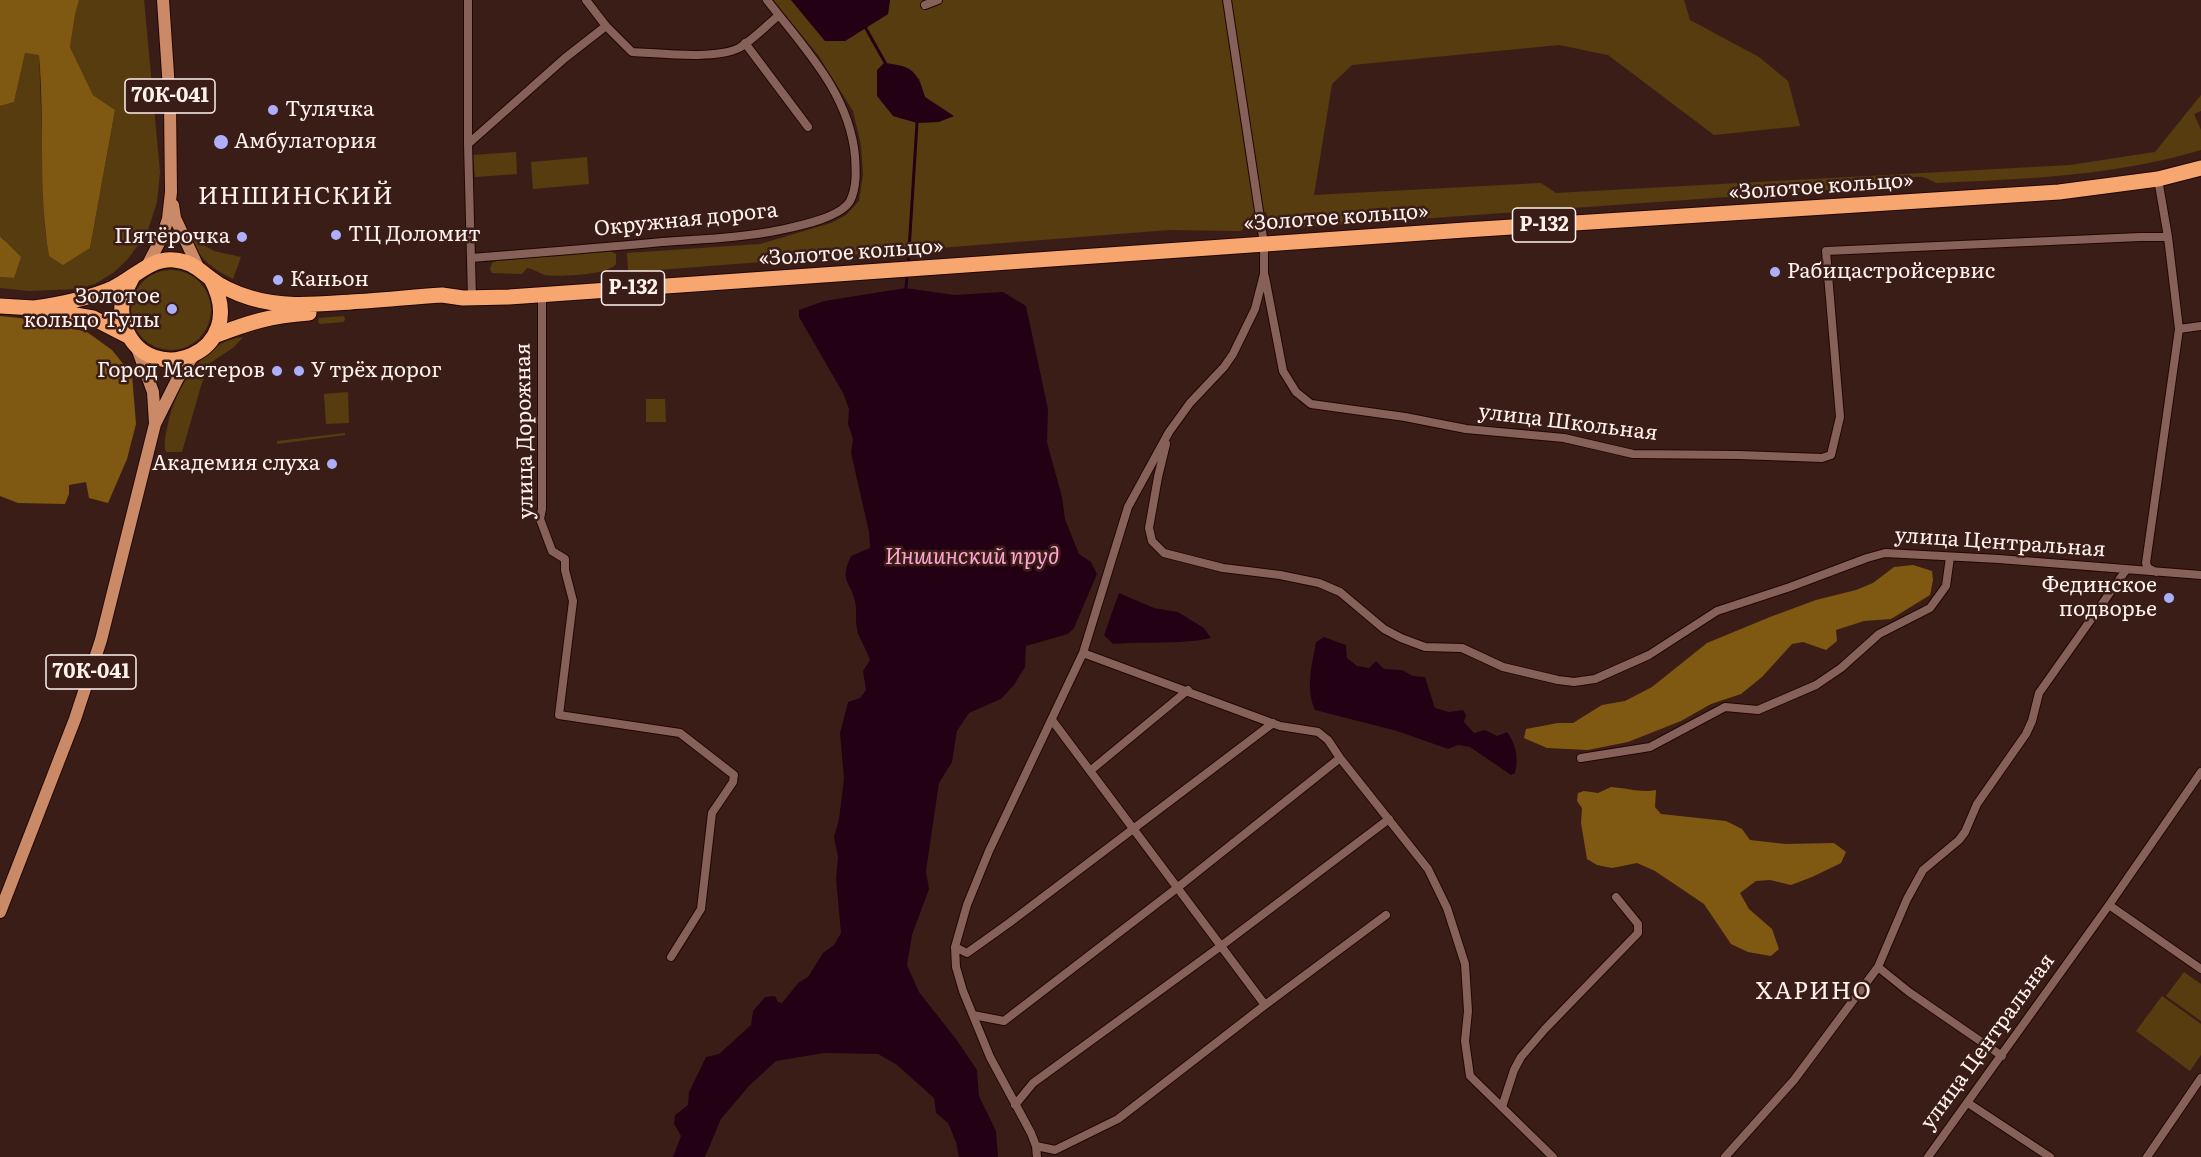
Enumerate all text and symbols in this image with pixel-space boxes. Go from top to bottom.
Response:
road number: 70К-041 [125,79,215,113]
place label: Тулячка [285,97,374,123]
marker: Тулячка [266,103,280,117]
place label: Амбулатория [234,129,377,155]
marker: Амбулатория [212,133,230,151]
street label: «Золотое кольцо» [1728,168,1914,206]
district label: ИНШИНСКИЙ [198,183,394,211]
street label: Окружная дорога [593,198,779,242]
street label: «Золотое кольцо» [1243,199,1429,237]
road number: Р-132 [1512,208,1576,242]
place label: ТЦ Доломит [348,222,481,248]
place label: Пятёрочка [114,224,230,250]
marker: ТЦ Доломит [329,228,343,242]
marker: Пятёрочка [235,230,249,244]
street label: «Золотое кольцо» [758,234,944,272]
place label: Рабицастройсервис [1787,259,1995,285]
marker: Рабицастройсервис [1768,265,1782,279]
place label: Каньон [290,267,369,293]
road number: Р-132 [602,271,664,305]
marker: Каньон [271,273,285,287]
place label: Золотое кольцо Тулы [24,284,160,334]
marker: Золотое кольцо Тулы [165,302,179,316]
street label: улица Дорожная [511,342,539,520]
place label: Город Мастеров [97,358,265,384]
place label: У трёх дорог [311,358,442,384]
marker: Город Мастеров [270,364,284,378]
marker: У трёх дорог [292,364,306,378]
street label: улица Школьная [1477,400,1659,446]
place label: Академия слуха [152,451,320,477]
marker: Академия слуха [325,457,339,471]
street label: улица Центральная [1894,523,2106,563]
water label: Иншинский пруд [885,545,1059,571]
place label: Фединское подворье [2042,573,2157,623]
marker: Фединское подворье [2162,591,2176,605]
road number: 70К-041 [46,655,136,689]
street label: улица Центральная [1916,949,2060,1135]
district label: ХАРИНО [1756,978,1872,1006]

